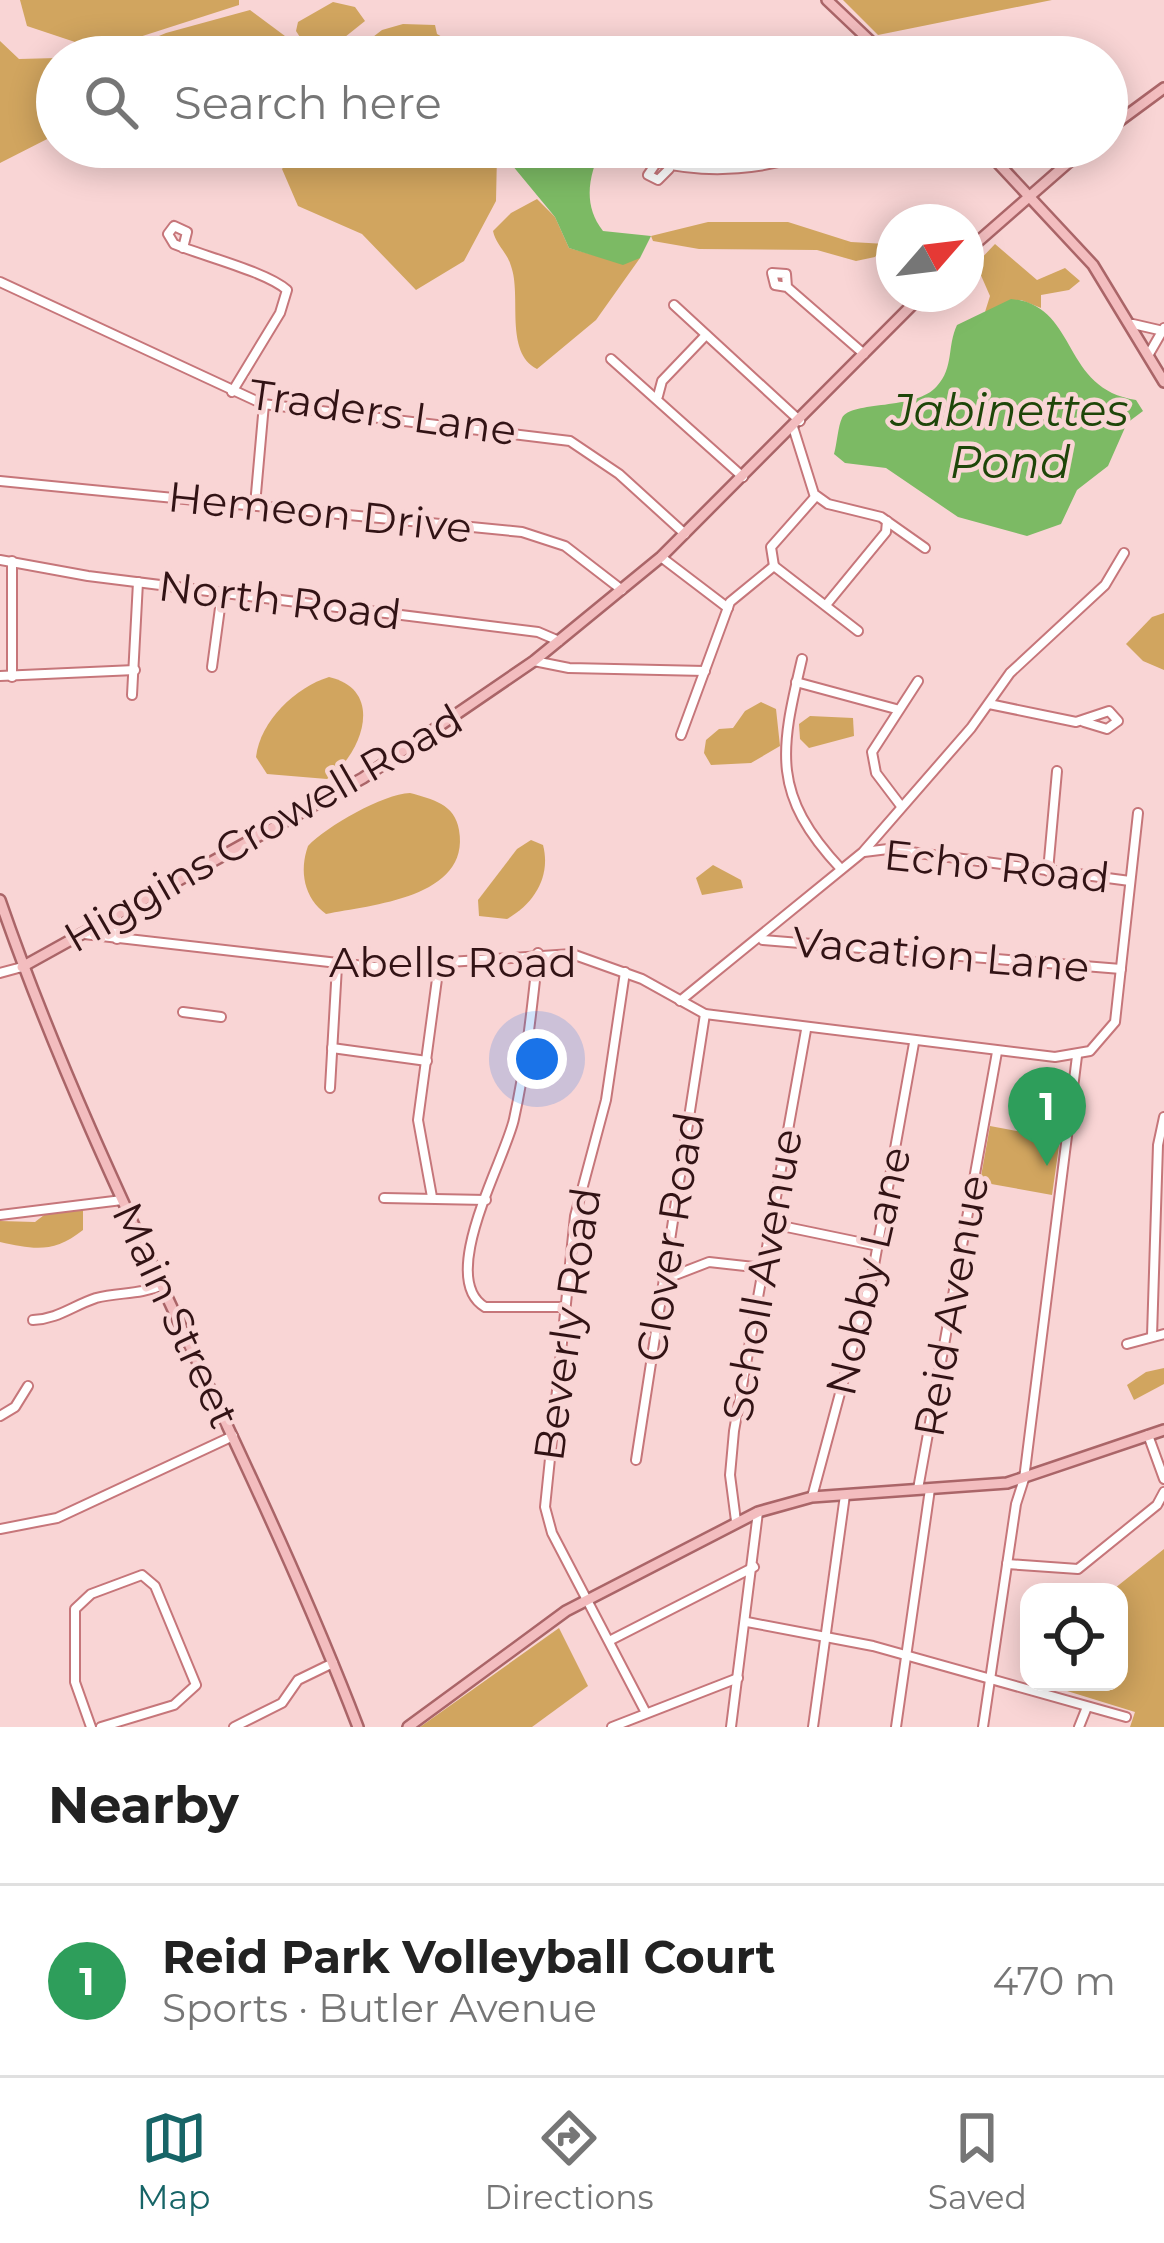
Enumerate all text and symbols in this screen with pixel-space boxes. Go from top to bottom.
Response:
search box [36,36,1128,168]
icon: search [78,69,144,135]
text: Search here [174,75,442,130]
north arrow [876,204,984,312]
street label: Traders Lane [246,368,520,456]
water label: Jabinettes Pond [889,382,1129,489]
street label: Hemeon Drive [166,470,474,554]
street label: North Road [156,559,404,641]
street label: Higgins Crowell Road [55,693,471,963]
street label: Echo Road [882,828,1112,904]
street label: Vacation Lane [791,915,1091,993]
street label: Abells Road [329,936,577,988]
your location [507,1029,567,1089]
pin: 1 [1008,1067,1086,1166]
street label: Clover Road [625,1109,715,1365]
street label: Scholl Avenue [711,1125,813,1425]
street label: Nobby Lane [814,1141,922,1401]
street label: Reid Avenue [902,1171,1000,1441]
street label: Beverly Road [522,1184,612,1464]
street label: Main Street [101,1194,251,1436]
map controls [1020,1583,1128,1691]
button: locate [1020,1583,1128,1691]
text: Nearby [48,1774,239,1836]
text: Reid Park Volleyball Court [162,1929,775,1984]
text: 1 [79,1957,95,2005]
text: 470 m [993,1957,1116,2005]
text: Sports · Butler Avenue [162,1984,597,2032]
tab: Map [137,2105,210,2217]
tab: Directions [485,2105,654,2217]
tab: Saved [928,2105,1027,2217]

